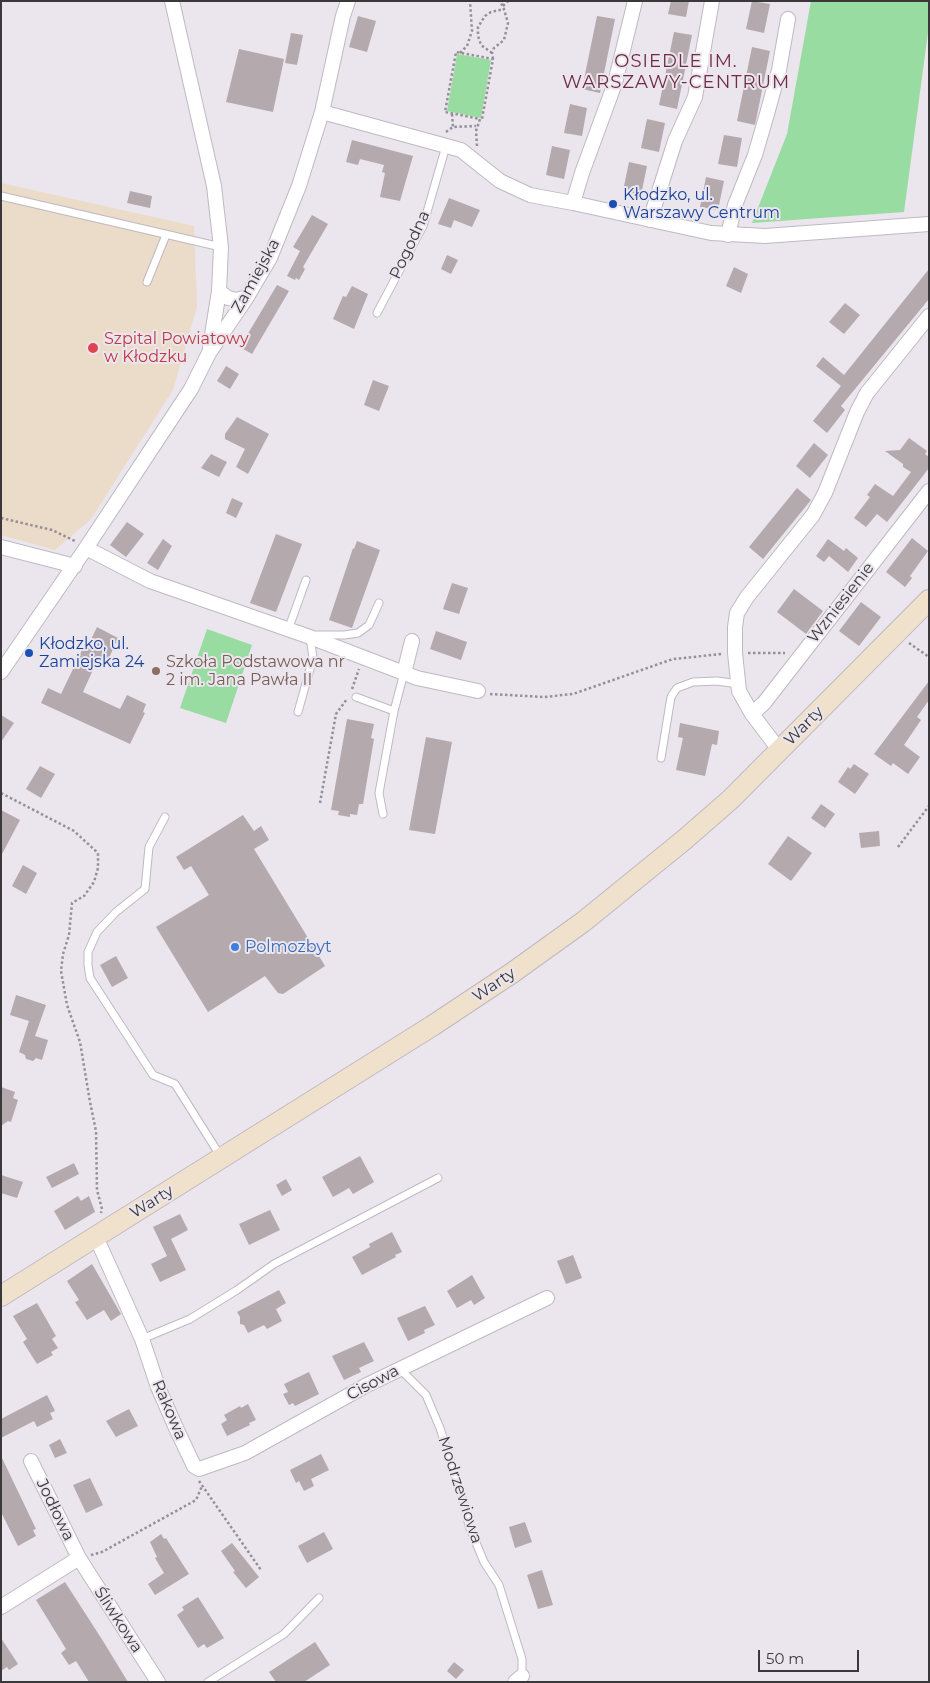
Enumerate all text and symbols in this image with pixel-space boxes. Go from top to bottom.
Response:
district label: OSIEDLE IM. WARSZAWY-CENTRUM [560,51,792,94]
place label: Kłodzko, ul. Warszawy Centrum [623,185,780,223]
marker: Kłodzko, ul. Warszawy Centrum [607,198,619,210]
street label: Pogodna [386,208,434,282]
street label: Zamiejska [228,236,284,316]
place label: Szpital Powiatowy w Kłodzku [104,329,249,367]
marker: Szpital Powiatowy w Kłodzku [86,341,100,355]
street label: Wzniesienie [804,559,878,647]
place label: Kłodzko, ul. Zamiejska 24 [39,634,144,672]
marker: Kłodzko, ul. Zamiejska 24 [23,647,35,659]
place label: Szkoła Podstawowa nr 2 im. Jana Pawła II [166,652,345,690]
marker: Szkoła Podstawowa nr 2 im. Jana Pawła II [150,665,162,677]
street label: Warty [780,702,828,750]
place label: Polmozbyt [245,937,332,957]
marker: Polmozbyt [229,941,241,953]
street label: Warty [469,964,519,1006]
street label: Warty [127,1181,177,1223]
street label: Cisowa [344,1361,402,1405]
street label: Rakowa [148,1377,190,1443]
street label: Modrzewiowa [434,1434,486,1546]
street label: Jodłowa [32,1476,78,1544]
street label: Śliwkowa [90,1583,146,1657]
scale bar [760,1640,861,1672]
text: 50 m [766,1649,804,1668]

